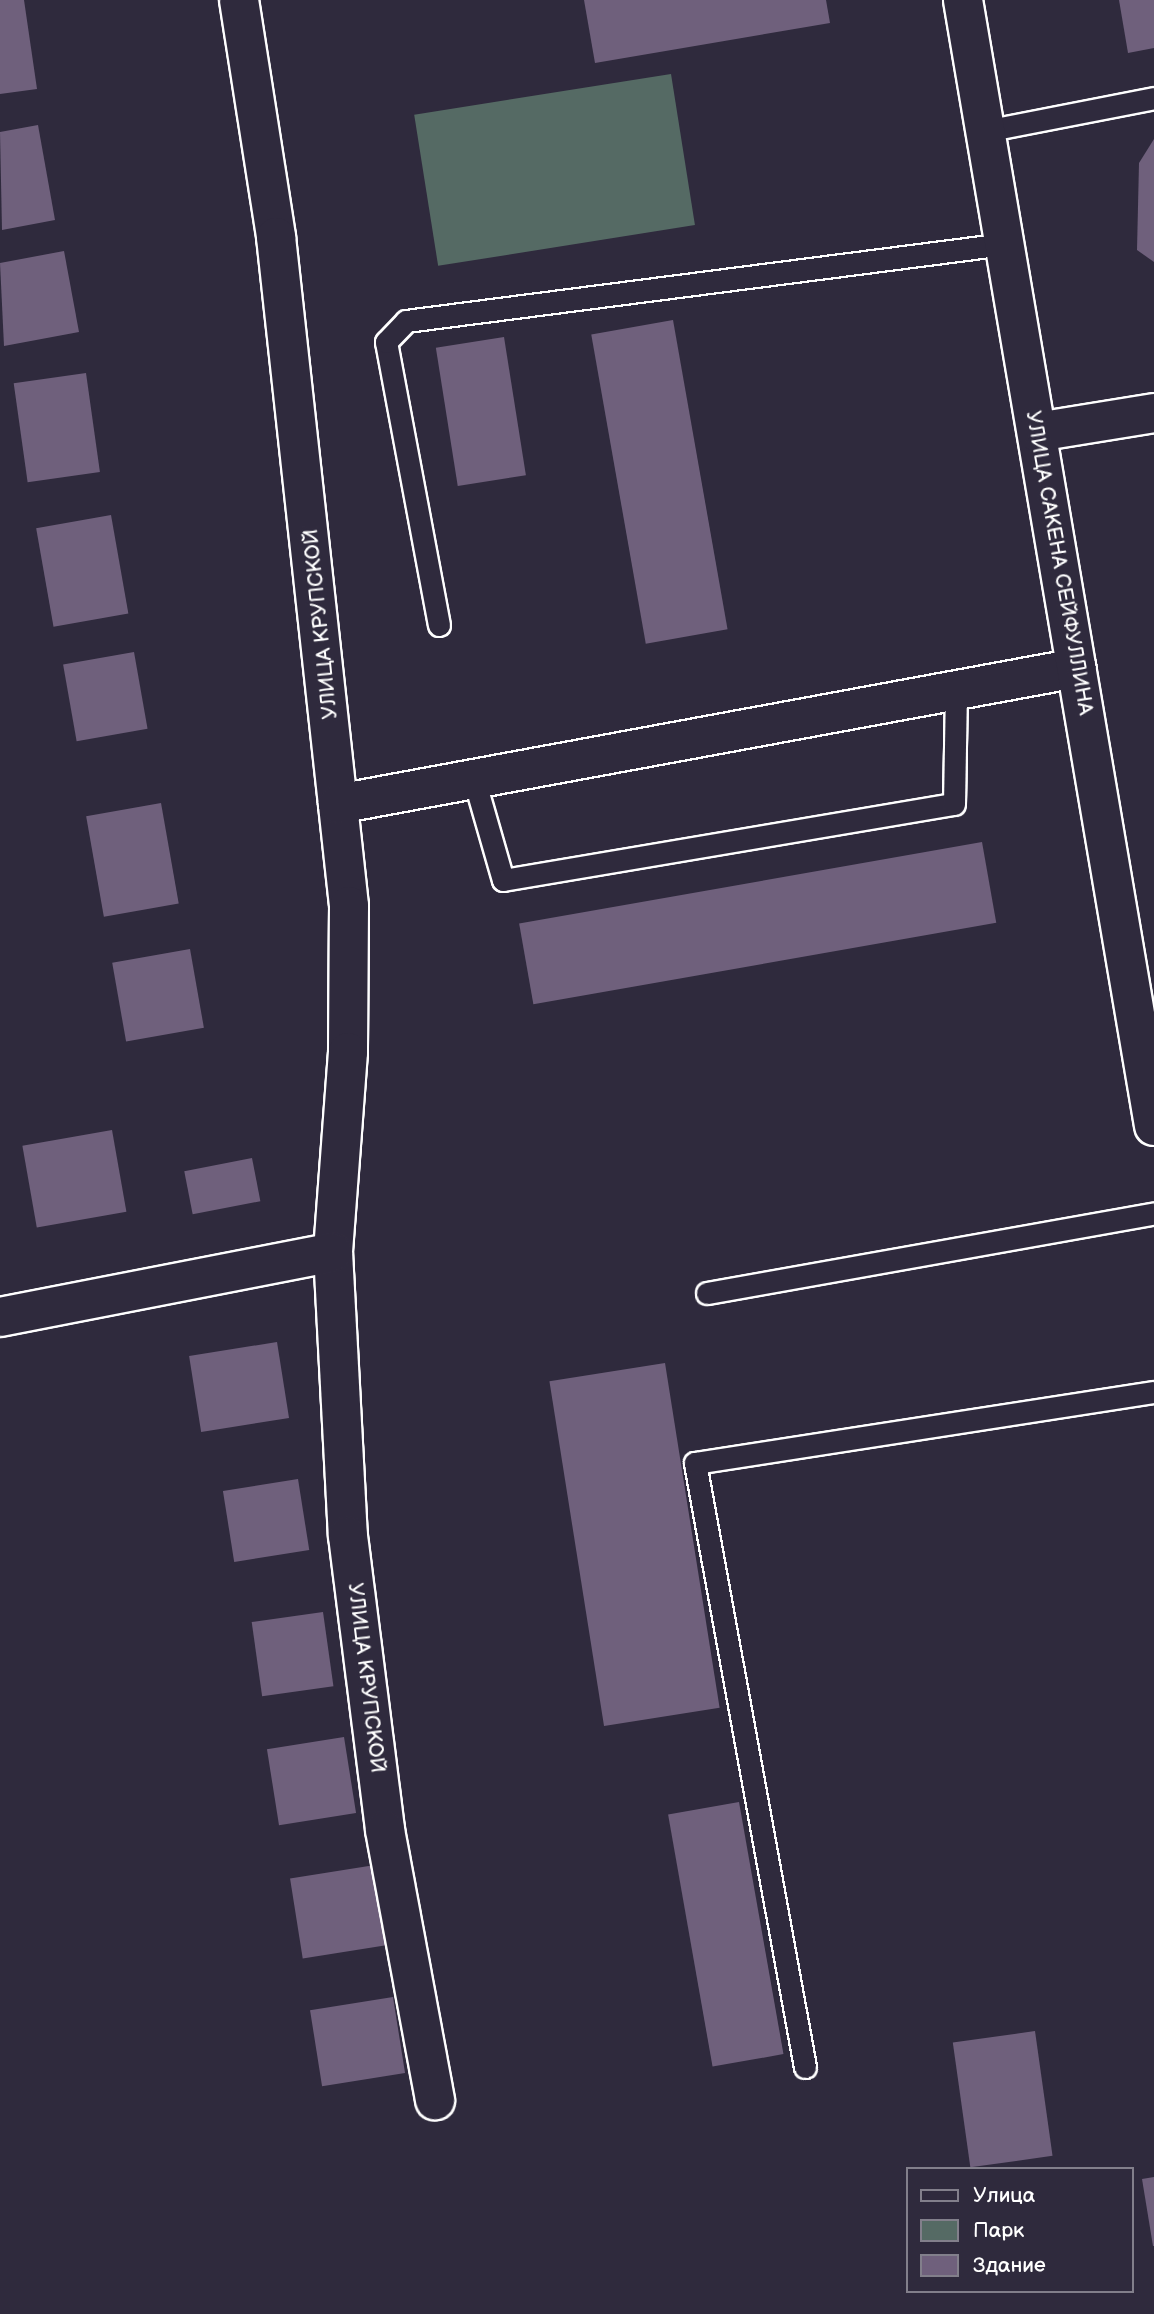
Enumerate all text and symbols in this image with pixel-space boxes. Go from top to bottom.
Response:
street label: УЛИЦА САКЕНА СЕЙФУЛЛИНА [1020,409,1098,717]
street label: УЛИЦА КРУПСКОЙ [298,528,344,720]
street label: УЛИЦА КРУПСКОЙ [342,1582,390,1774]
legend [906,2167,1133,2293]
text: Улица [973,2183,1035,2208]
text: Парк [973,2218,1024,2243]
text: Здание [973,2253,1046,2278]

